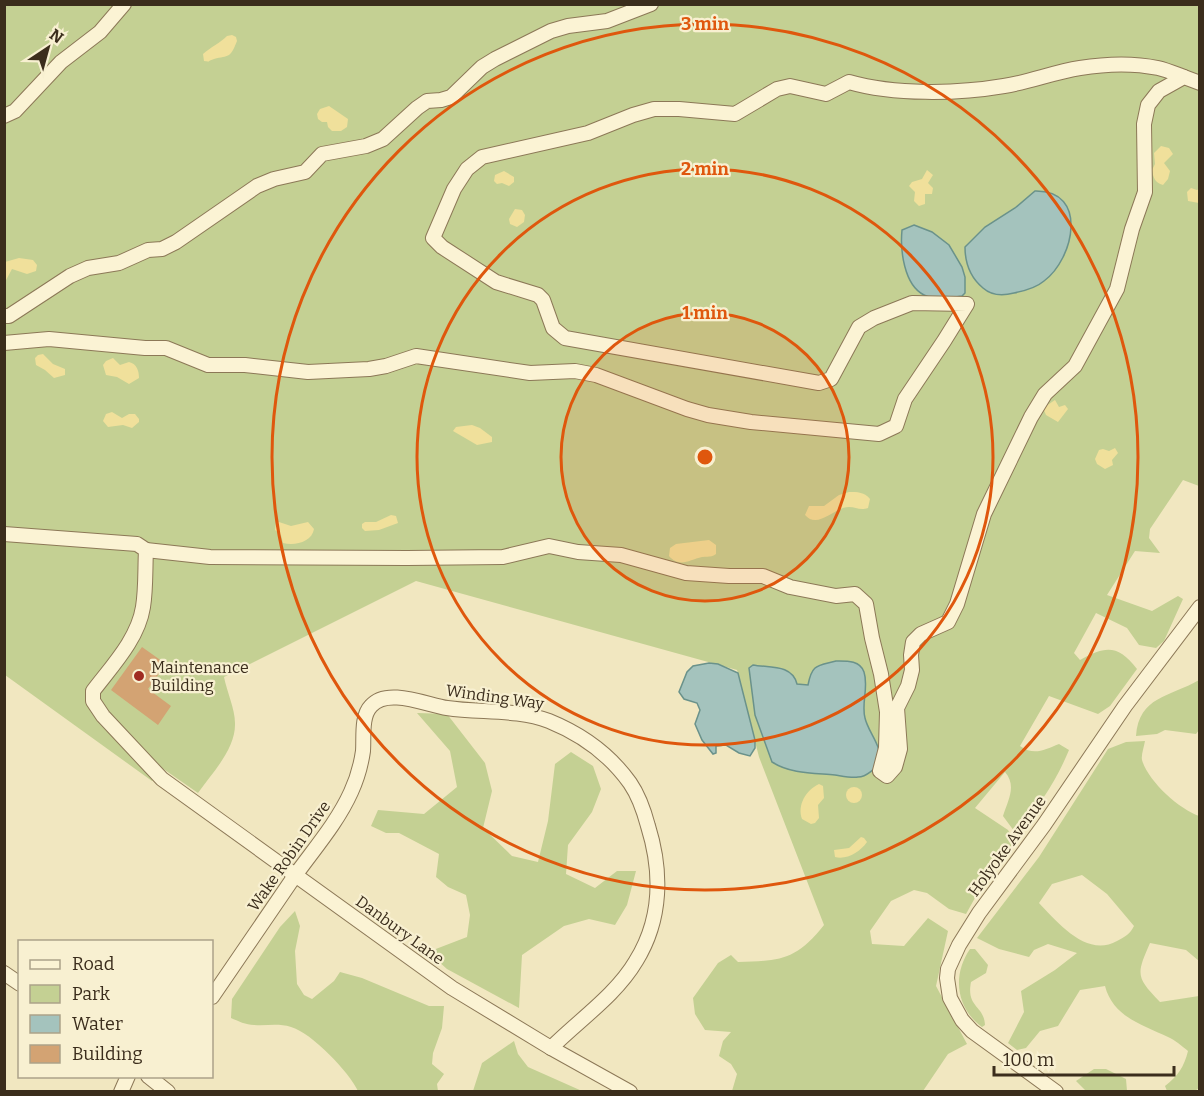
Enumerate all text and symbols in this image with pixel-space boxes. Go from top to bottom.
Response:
text: 3 min [681,13,729,35]
north arrow [18,18,78,78]
text: N [46,25,67,48]
text: 2 min [681,158,729,180]
text: 1 min [682,302,728,324]
centre of rings [695,447,715,467]
place label: Maintenance Building [151,658,249,695]
marker: Maintenance Building [132,669,146,683]
street label: Winding Way [445,681,546,713]
street label: Holyoke Avenue [964,792,1050,900]
street label: Wake Robin Drive [244,797,334,915]
street label: Danbury Lane [352,892,448,968]
legend [18,940,213,1078]
text: Road [72,953,115,975]
text: Park [72,983,111,1005]
text: Water [72,1013,123,1035]
scale bar [994,1039,1174,1077]
text: Building [72,1043,143,1065]
text: 100 m [1003,1049,1054,1071]

